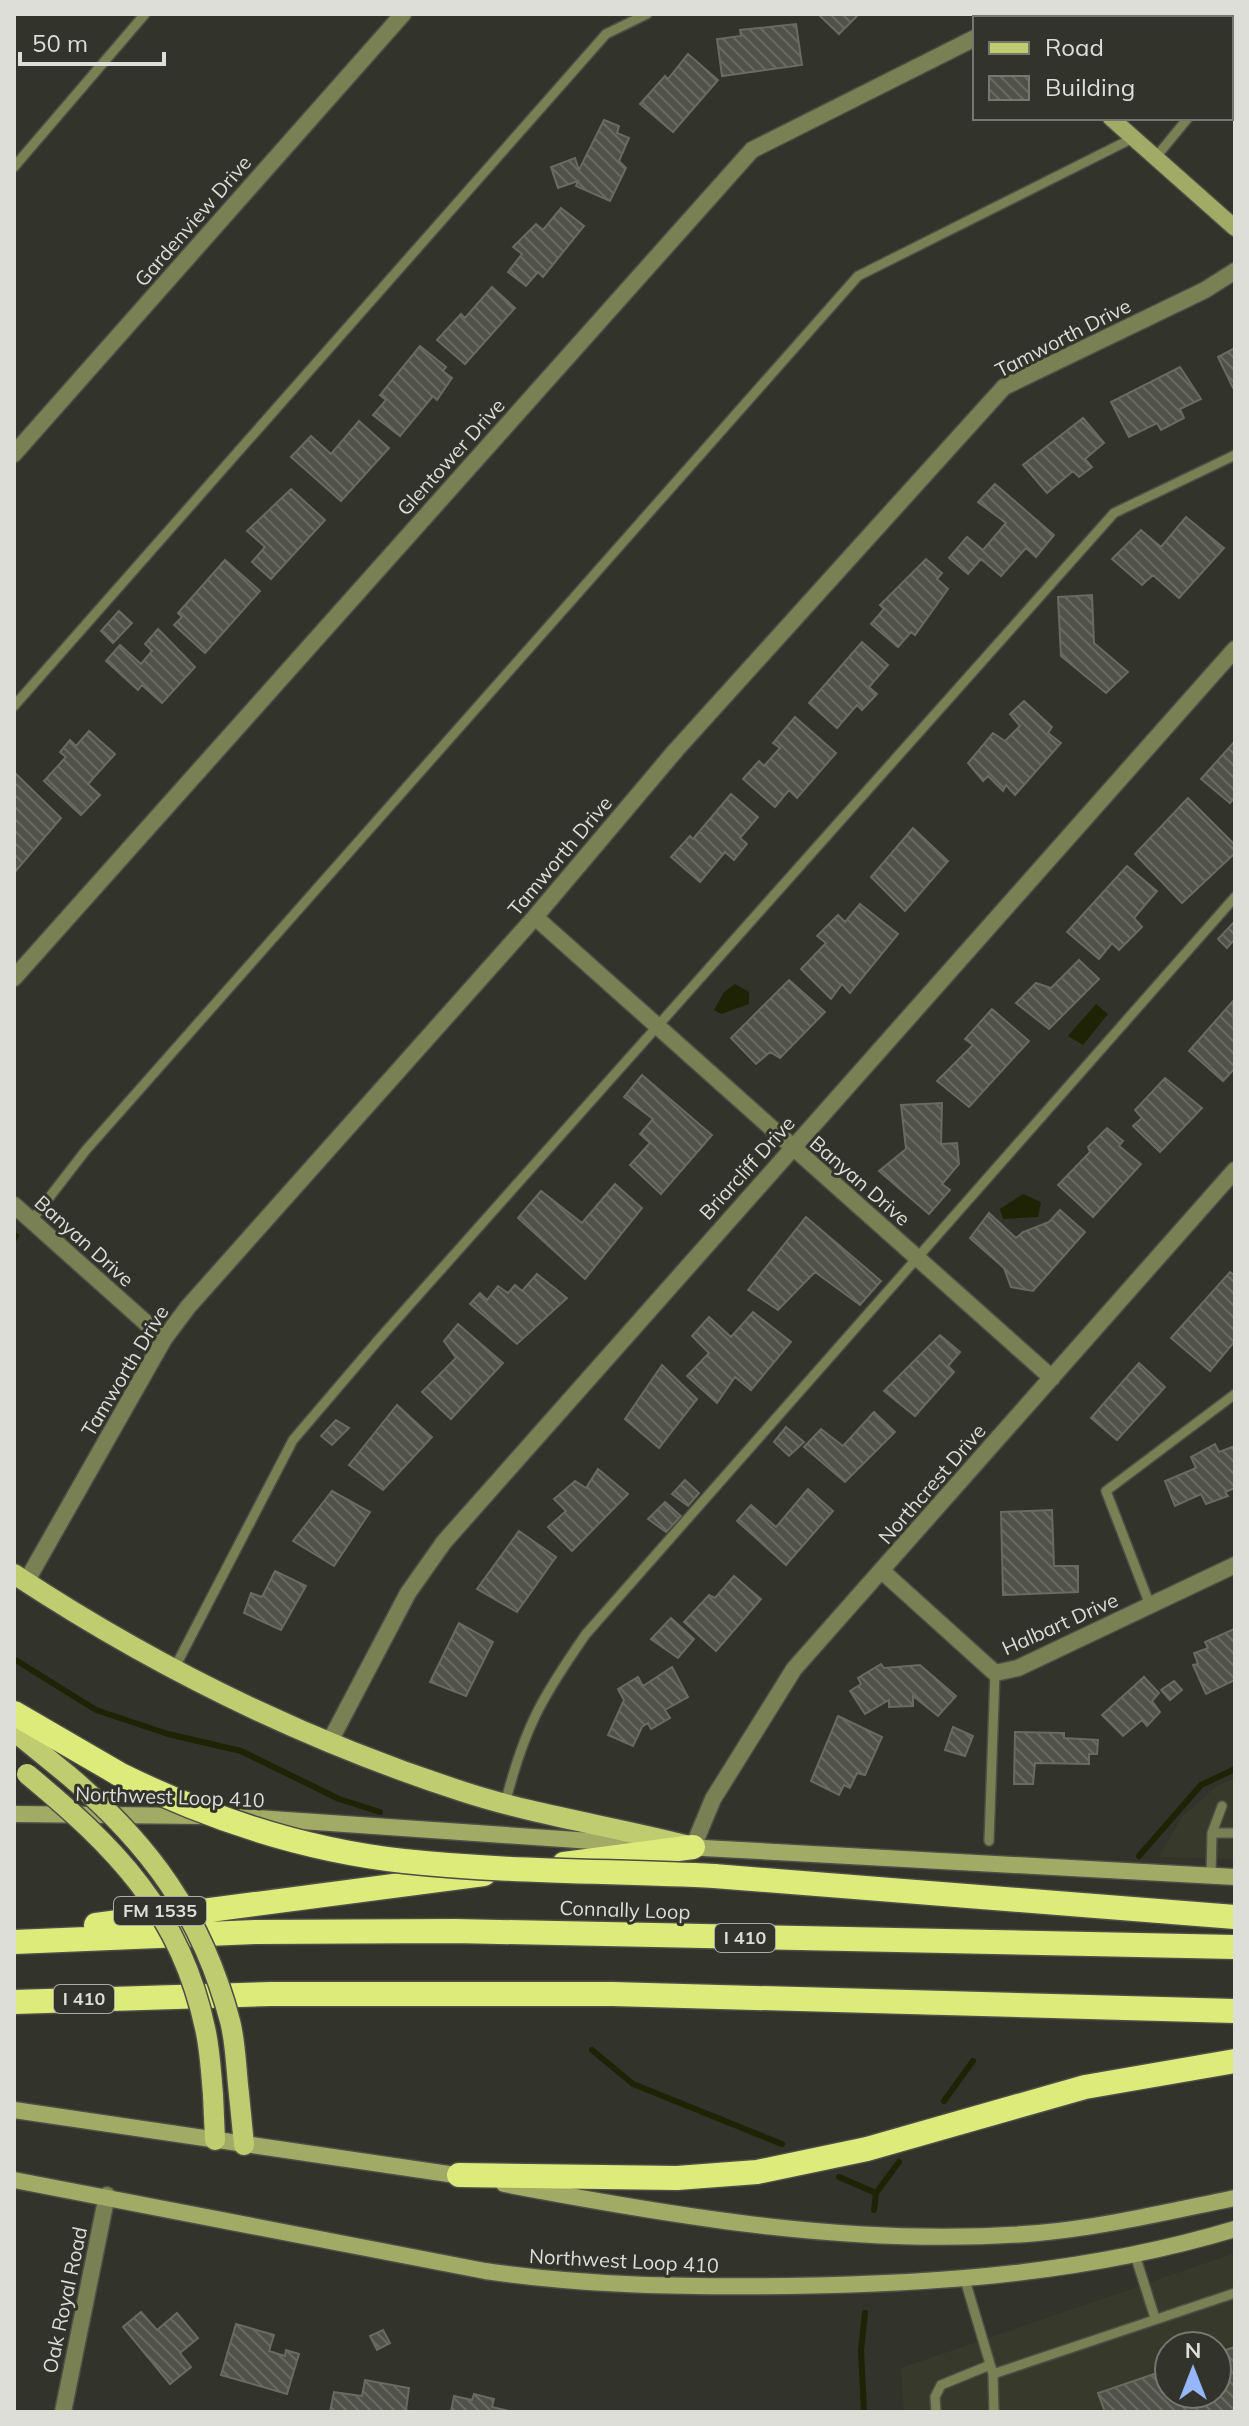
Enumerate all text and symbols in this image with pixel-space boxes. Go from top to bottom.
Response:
scale bar [20,16,164,66]
legend [973,16,1233,120]
text: 50 m [32,28,88,58]
text: Road [1045,32,1104,62]
text: Building [1045,72,1135,102]
street label: Gardenview Drive [129,150,256,291]
street label: Tamworth Drive [991,293,1135,382]
street label: Glentower Drive [391,393,510,520]
street label: Tamworth Drive [502,791,617,921]
street label: Briarcliff Drive [694,1111,800,1225]
street label: Banyan Drive [805,1130,916,1231]
street label: Banyan Drive [30,1190,139,1292]
street label: Tamworth Drive [76,1301,174,1441]
street label: Northcrest Drive [873,1418,991,1549]
street label: Halbart Drive [998,1587,1122,1660]
street label: Northwest Loop 410 [75,1781,265,1812]
street label: Connally Loop [559,1895,691,1924]
road number: FM 1535 [114,1897,206,1925]
road number: I 410 [715,1924,775,1952]
road number: I 410 [54,1985,114,2013]
street label: Oak Royal Road [37,2224,92,2376]
street label: Northwest Loop 410 [529,2243,719,2278]
north arrow [1153,2330,1233,2410]
text: N [1185,2336,1201,2364]

